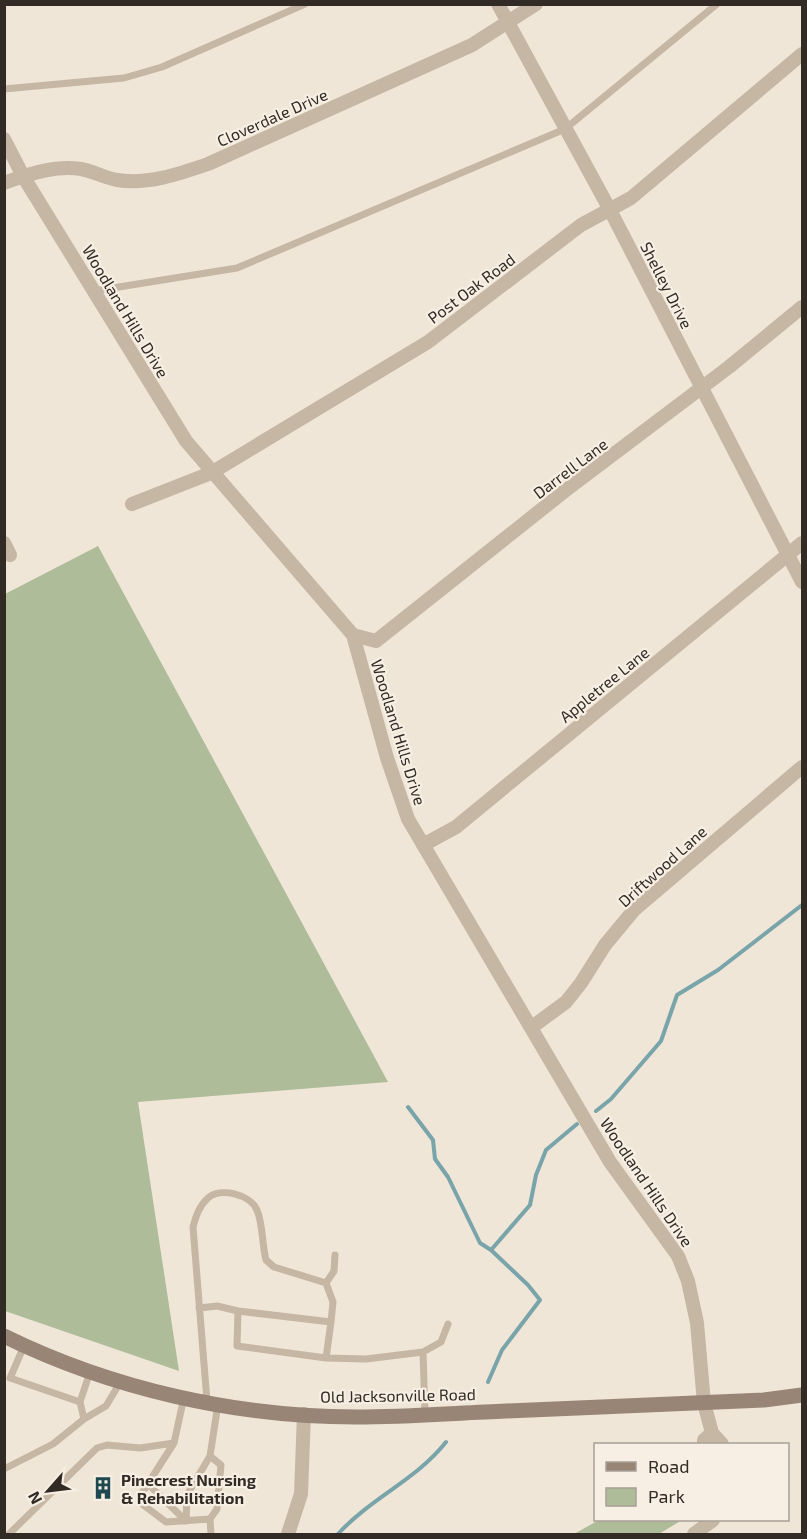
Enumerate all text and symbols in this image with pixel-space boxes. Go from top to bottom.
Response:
street label: Cloverdale Drive [214,84,330,150]
street label: Shelley Drive [637,239,697,331]
street label: Woodland Hills Drive [79,241,173,381]
street label: Post Oak Road [424,249,518,327]
street label: Darrell Lane [529,434,611,502]
street label: Appletree Lane [555,642,653,726]
street label: Woodland Hills Drive [368,657,430,807]
street label: Driftwood Lane [614,821,710,911]
street label: Woodland Hills Drive [597,1114,697,1250]
street label: Old Jacksonville Road [320,1384,476,1406]
legend [594,1443,789,1521]
text: Road [648,1455,689,1477]
north arrow [18,1461,78,1521]
place label: Pinecrest Nursing & Rehabilitation [121,1470,257,1507]
building icon: Pinecrest Nursing & Rehabilitation [90,1475,116,1501]
text: Park [648,1485,685,1507]
text: N [23,1489,45,1508]

